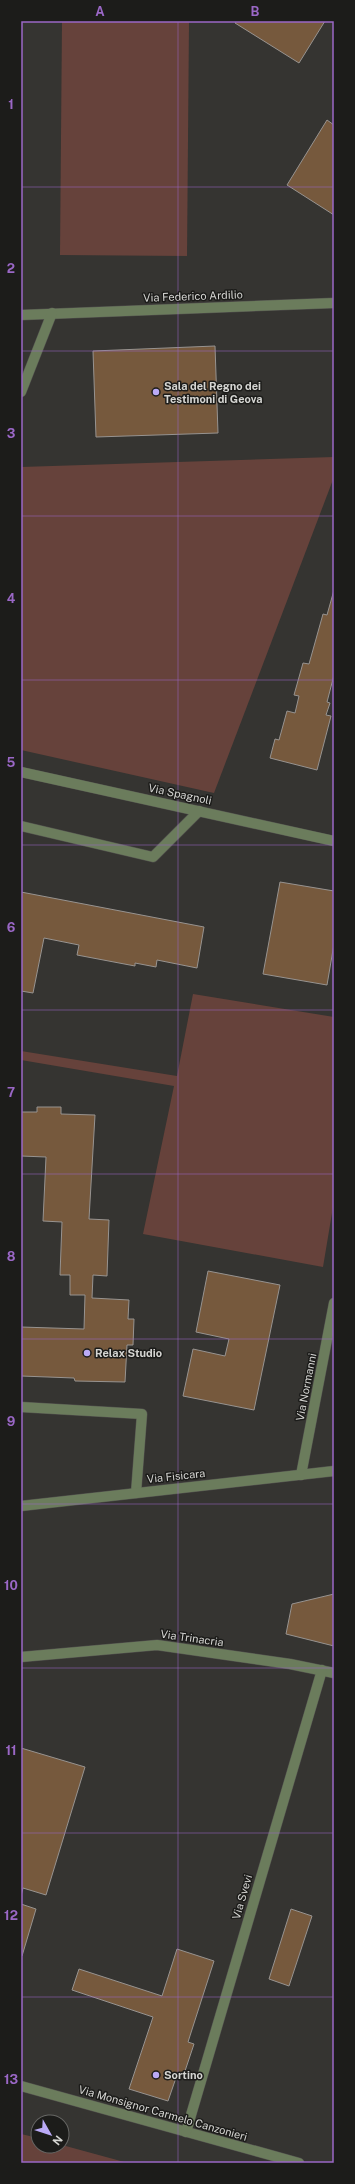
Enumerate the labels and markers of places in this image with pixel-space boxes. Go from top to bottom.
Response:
place label: Sala del Regno dei Testimoni di Geova [164,380,262,405]
marker: Sala del Regno dei Testimoni di Geova [151,387,161,397]
place label: Relax Studio [95,1347,162,1359]
marker: Relax Studio [82,1348,92,1358]
place label: Sortino [164,2069,203,2081]
marker: Sortino [151,2070,161,2080]

